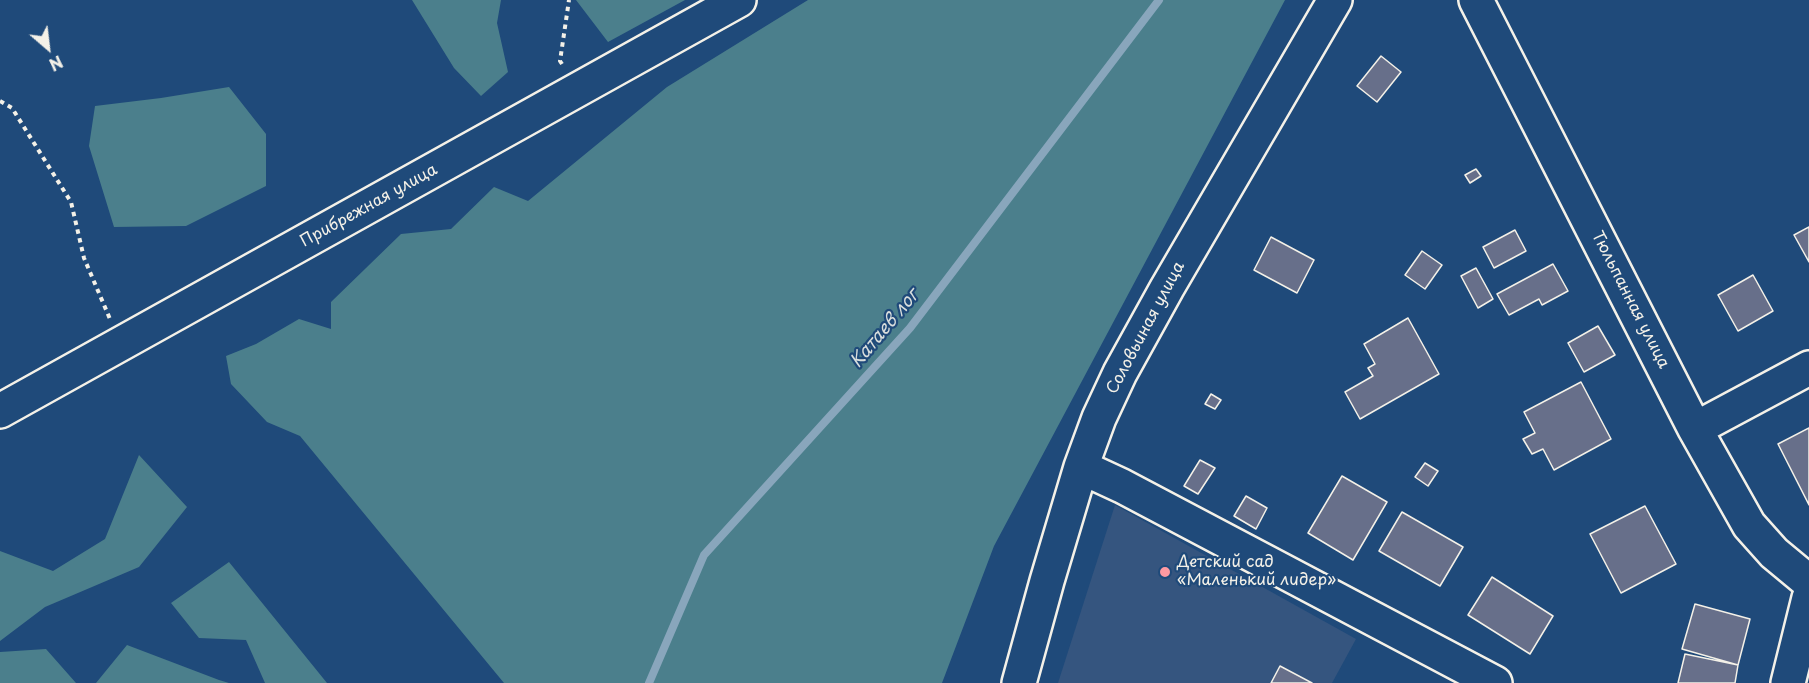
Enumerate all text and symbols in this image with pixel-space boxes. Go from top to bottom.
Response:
north arrow [18,18,78,78]
text: N [45,50,68,77]
street label: Прибрежная улица [297,160,441,252]
street label: Тюльпанная улица [1587,228,1673,372]
street label: Соловьиная улица [1103,259,1189,397]
water label: Катаев лог [846,286,924,372]
place label: Детский сад «Маленький лидер» [1177,553,1336,591]
marker: Детский сад «Маленький лидер» [1158,565,1172,579]

